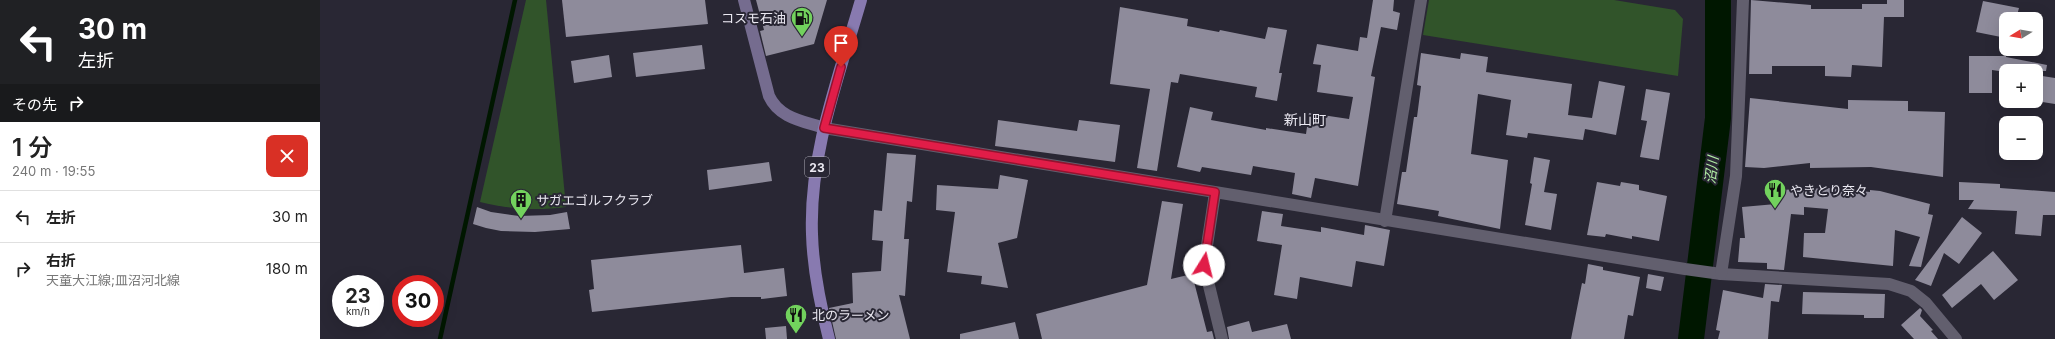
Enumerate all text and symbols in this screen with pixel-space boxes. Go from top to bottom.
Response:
fuel station icon: コスモ石油 [789,5,815,38]
place label: コスモ石油 [721,10,786,26]
text: 30 m [78,12,147,46]
north arrow [1999,12,2043,56]
map controls [1999,12,2043,160]
icon: left [12,16,64,68]
pin [824,26,858,67]
icon: arrive [830,32,852,54]
text: 左折 [78,50,114,71]
button: + [1999,64,2043,108]
icon: right [65,92,87,114]
text: その先 [12,95,57,114]
district label: 新山町 [1284,111,1326,128]
button: − [1999,116,2043,160]
text: 1 分 [12,133,52,162]
button: close [266,135,308,177]
water label: 沼川 [1701,153,1721,185]
road number: 23 [805,157,829,177]
text: 240 m · 19:55 [12,163,95,179]
restaurant icon: やきとり奈々 [1762,177,1788,210]
place label: やきとり奈々 [1790,182,1868,198]
building icon: サガエゴルフクラブ [508,187,534,220]
place label: サガエゴルフクラブ [536,192,653,208]
icon: left [12,206,34,228]
text: 30 m [272,207,308,226]
text: 左折 [46,208,76,227]
position arrow [1183,244,1225,286]
text: 右折 [46,251,76,270]
icon: right [12,258,34,280]
text: 180 m [266,259,308,278]
text: 天童大江線;皿沼河北線 [46,272,180,288]
speed limit sign: 30 [392,275,444,327]
text: 23 [345,284,371,308]
restaurant icon: 北のラーメン [783,302,809,335]
text: km/h [346,305,370,317]
place label: 北のラーメン [812,307,889,323]

